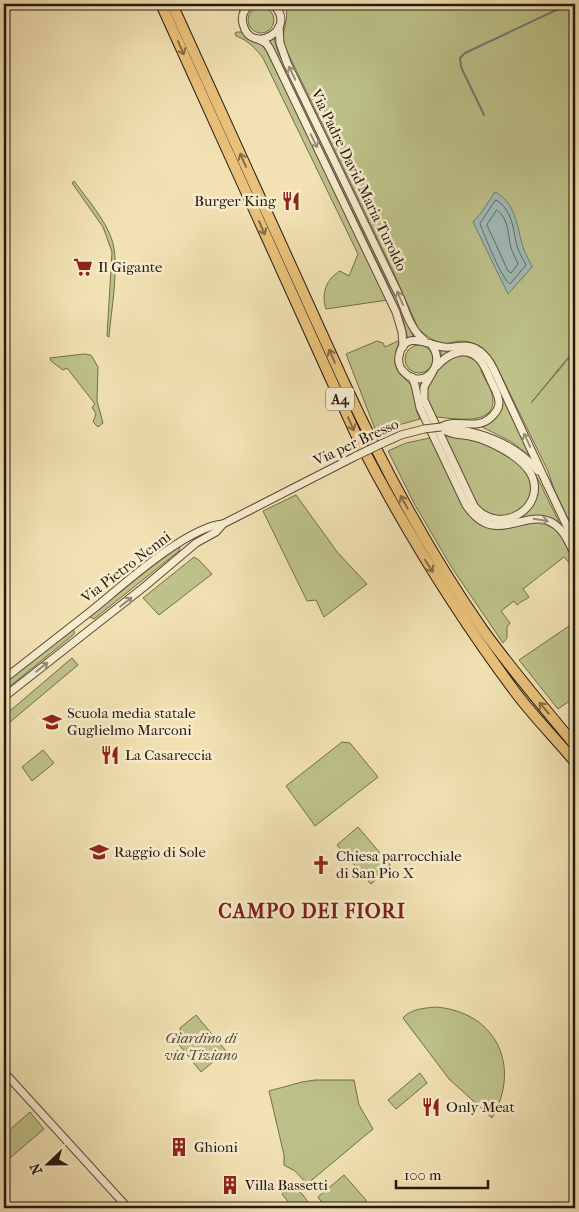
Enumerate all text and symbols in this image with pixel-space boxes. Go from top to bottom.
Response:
one-way arrow [176,40,186,55]
one-way arrow [287,66,297,81]
street label: Via Padre David Maria Turoldo [307,85,411,274]
one-way arrow [310,133,320,148]
one-way arrow [238,153,247,168]
restaurant icon: Burger King [280,190,302,212]
place label: Burger King [194,192,277,210]
one-way arrow [257,220,267,235]
supermarket icon: Il Gigante [72,256,94,278]
place label: Il Gigante [98,258,163,276]
one-way arrow [395,291,405,306]
one-way arrow [326,349,336,364]
road number: A4 [326,388,354,410]
street label: Via per Bresso [310,414,402,470]
one-way arrow [346,416,356,431]
one-way arrow [521,433,531,448]
one-way arrow [398,495,408,509]
one-way arrow [533,515,549,525]
street label: Via Pietro Nenni [77,527,175,607]
one-way arrow [424,559,434,573]
one-way arrow [119,596,132,607]
one-way arrow [35,662,48,673]
one-way arrow [539,702,550,715]
place label: Scuola media statale Guglielmo Marconi [67,704,196,739]
school or university icon: Scuola media statale Guglielmo Marconi [41,711,63,733]
restaurant icon: La Casareccia [99,744,121,766]
place label: La Casareccia [125,746,213,764]
school or university icon: Raggio di Sole [88,841,110,863]
place label: Raggio di Sole [114,843,206,861]
place label: Chiesa parrocchiale di San Pio X [336,847,462,882]
church icon: Chiesa parrocchiale di San Pio X [310,854,332,876]
district label: CAMPO DEI FIORI [218,900,406,923]
park label: Giardino di via Tiziano [165,1029,239,1064]
restaurant icon: Only Meat [420,1096,442,1118]
place label: Only Meat [446,1098,516,1116]
building icon: Ghioni [168,1136,190,1158]
place label: Ghioni [194,1138,239,1156]
north arrow [22,1140,72,1190]
scale bar [396,1157,489,1189]
text: N [26,1160,46,1177]
text: 100 m [404,1166,442,1184]
building icon: Villa Bassetti [219,1174,241,1196]
place label: Villa Bassetti [244,1176,329,1194]

